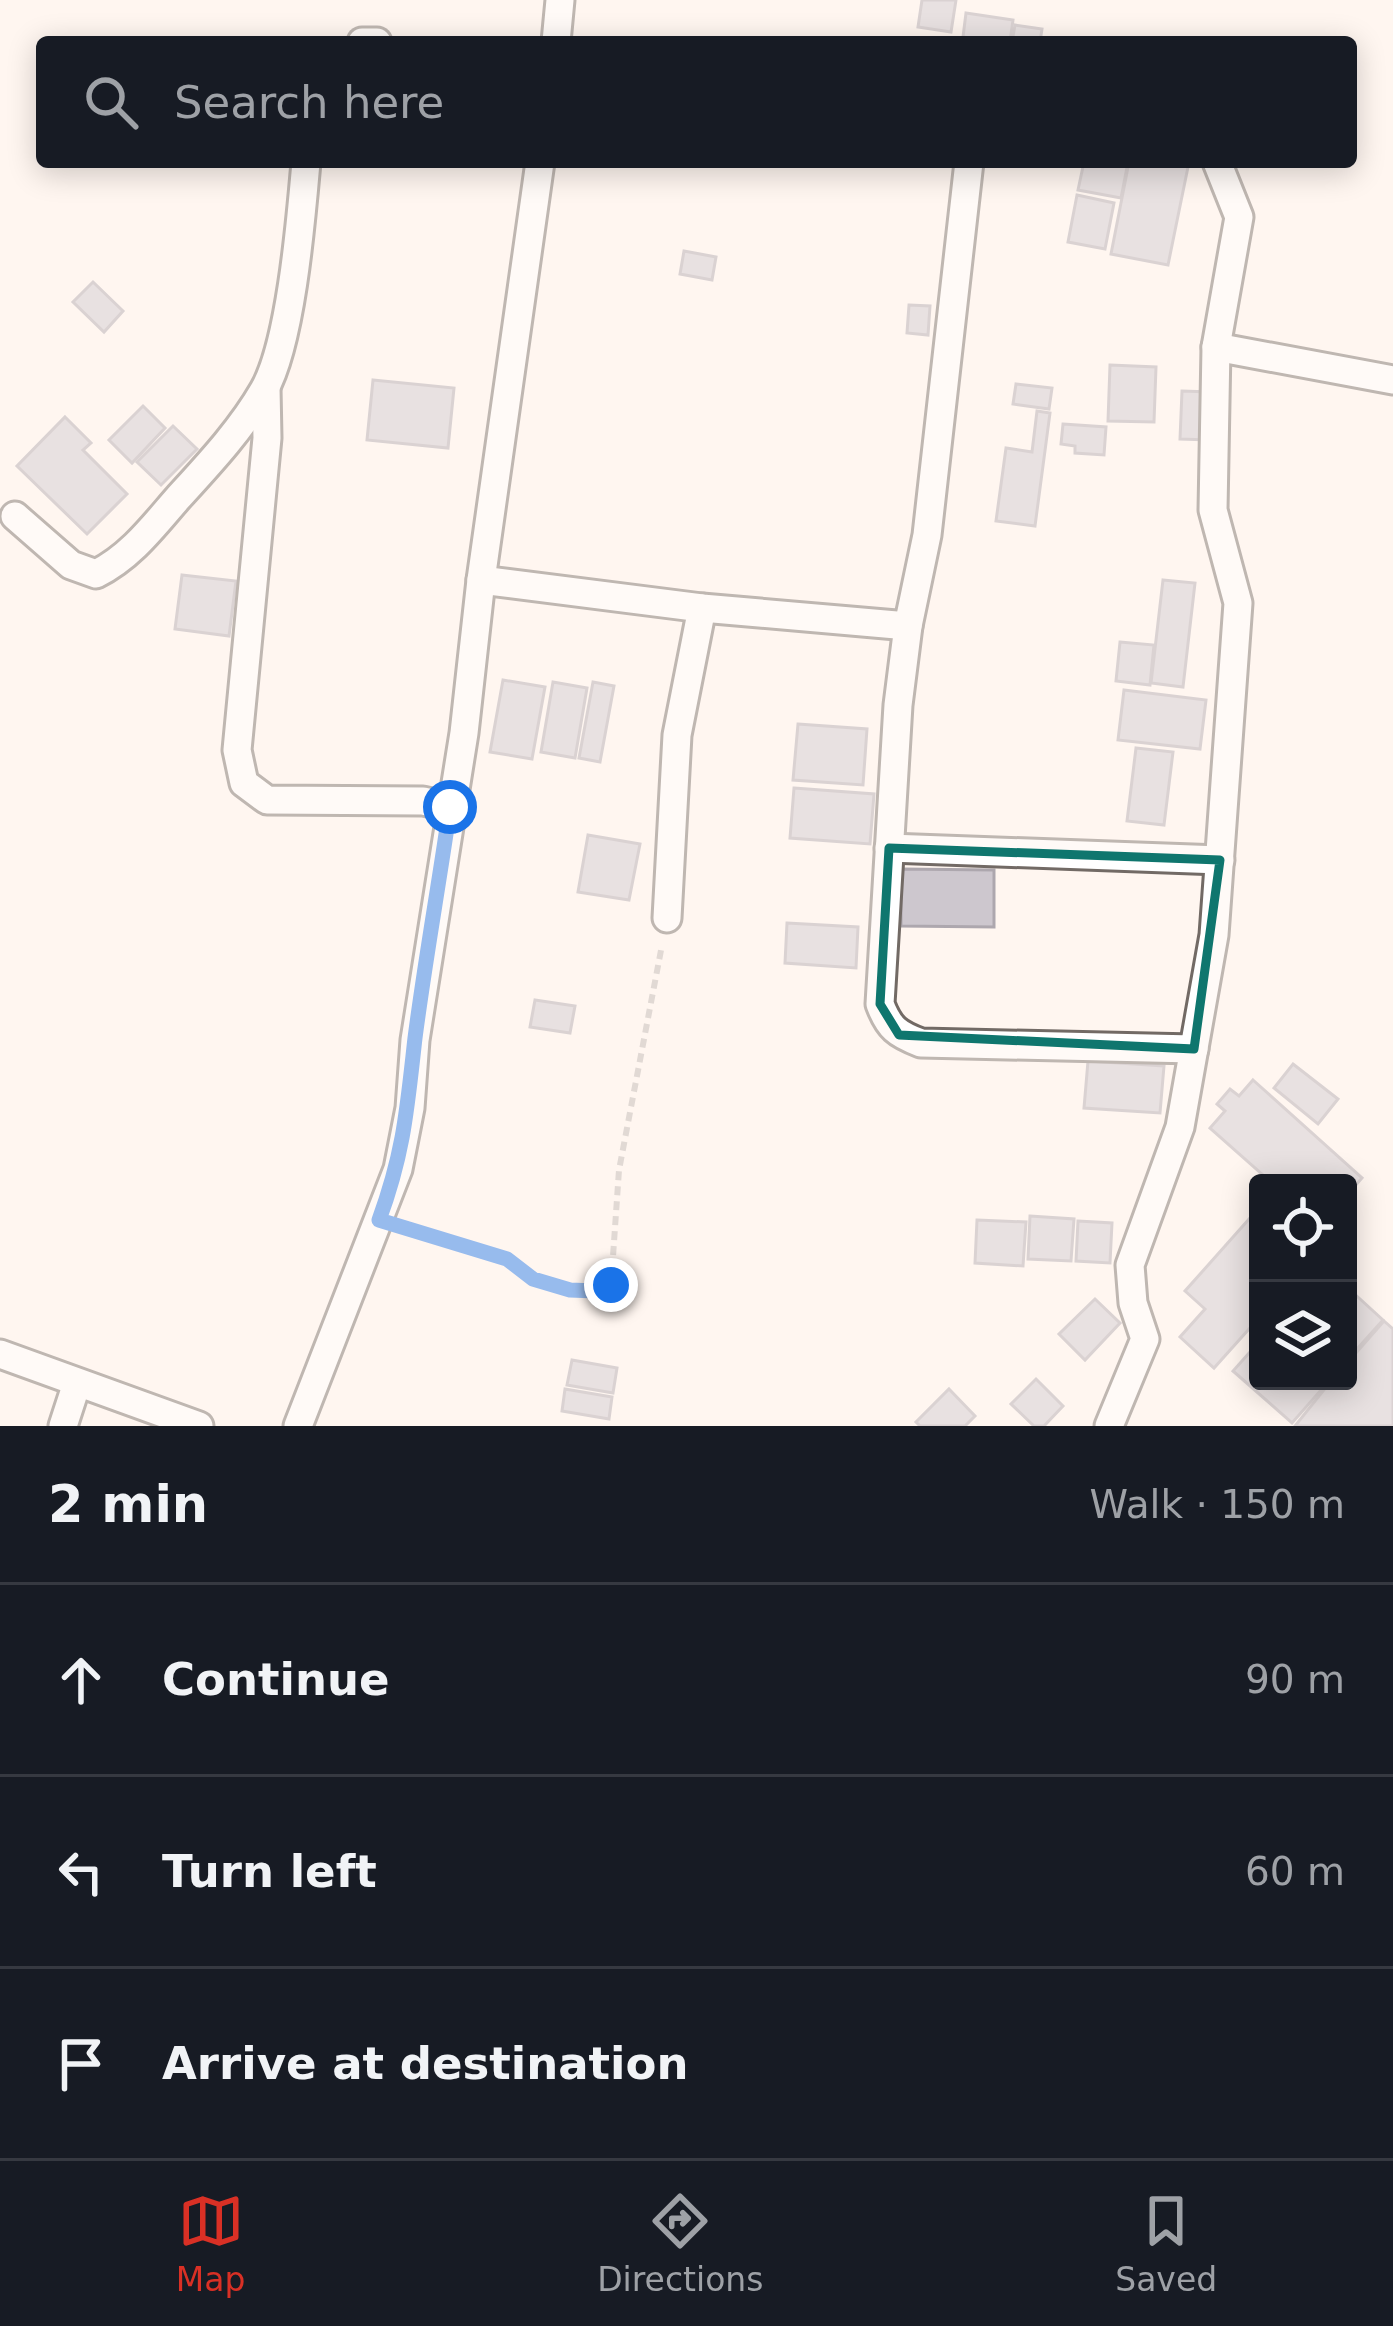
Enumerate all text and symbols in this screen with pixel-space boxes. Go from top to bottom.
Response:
search box [36,36,1357,168]
icon: search [78,69,144,135]
text: Search here [174,76,444,129]
route start [423,780,477,834]
map controls [1249,1174,1357,1390]
button: locate [1249,1174,1357,1282]
route end [584,1258,638,1312]
button: layers [1249,1282,1357,1390]
text: 2 min [48,1475,208,1534]
text: Walk · 150 m [1090,1482,1345,1527]
icon: ahead [48,1647,114,1713]
text: Continue [162,1653,390,1706]
text: 90 m [1245,1657,1345,1702]
icon: left [48,1839,114,1905]
text: Turn left [162,1845,377,1898]
text: 60 m [1245,1849,1345,1894]
icon: arrive [48,2031,114,2097]
text: Arrive at destination [162,2037,688,2090]
tab: Map [176,2188,246,2299]
tab: Directions [597,2188,763,2299]
tab: Saved [1115,2188,1217,2299]

